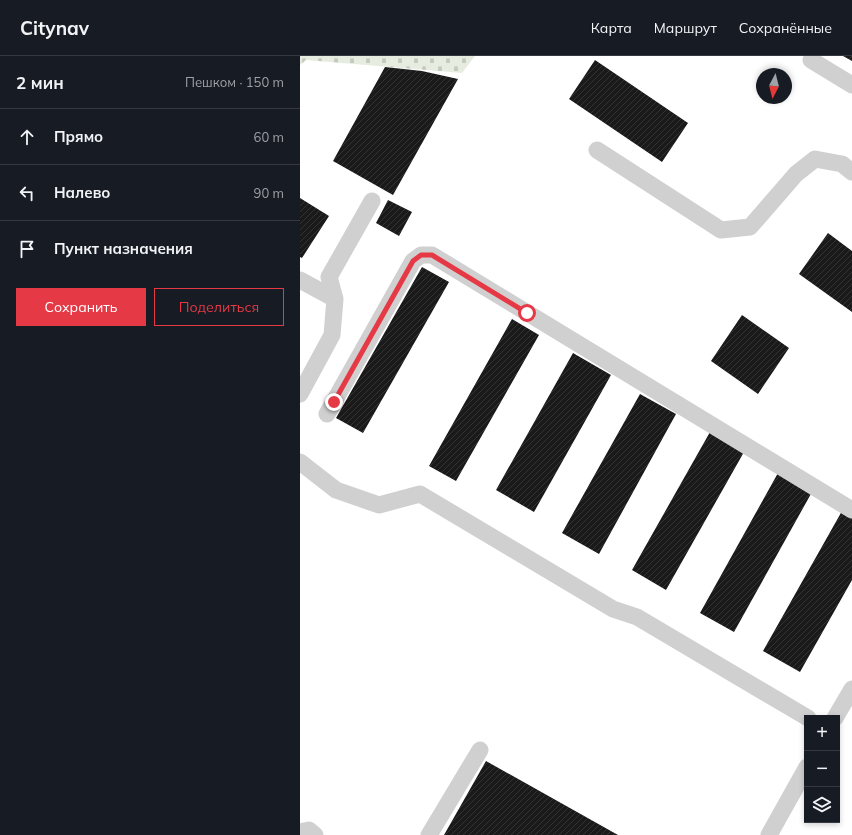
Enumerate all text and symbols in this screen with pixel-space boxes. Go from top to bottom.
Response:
text: Citynav [20,16,89,40]
text: Карта [591,19,632,37]
text: Маршрут [654,19,717,37]
text: Сохранённые [739,19,832,37]
north arrow [756,68,792,104]
text: 2 мин [16,72,64,93]
text: Пешком · 150 m [185,74,284,90]
icon: ahead [16,126,38,148]
text: Прямо [54,127,103,146]
text: 60 m [254,129,284,145]
icon: left [16,182,38,204]
text: Налево [54,183,110,202]
text: 90 m [254,185,284,201]
icon: arrive [16,238,38,260]
text: Пункт назначения [54,239,193,258]
button: Сохранить [16,288,146,326]
button: Поделиться [154,288,284,326]
route start [518,304,536,322]
route end [325,393,343,411]
map controls [804,715,840,823]
button: + [804,715,840,751]
button: − [804,751,840,787]
button: layers [804,787,840,823]

